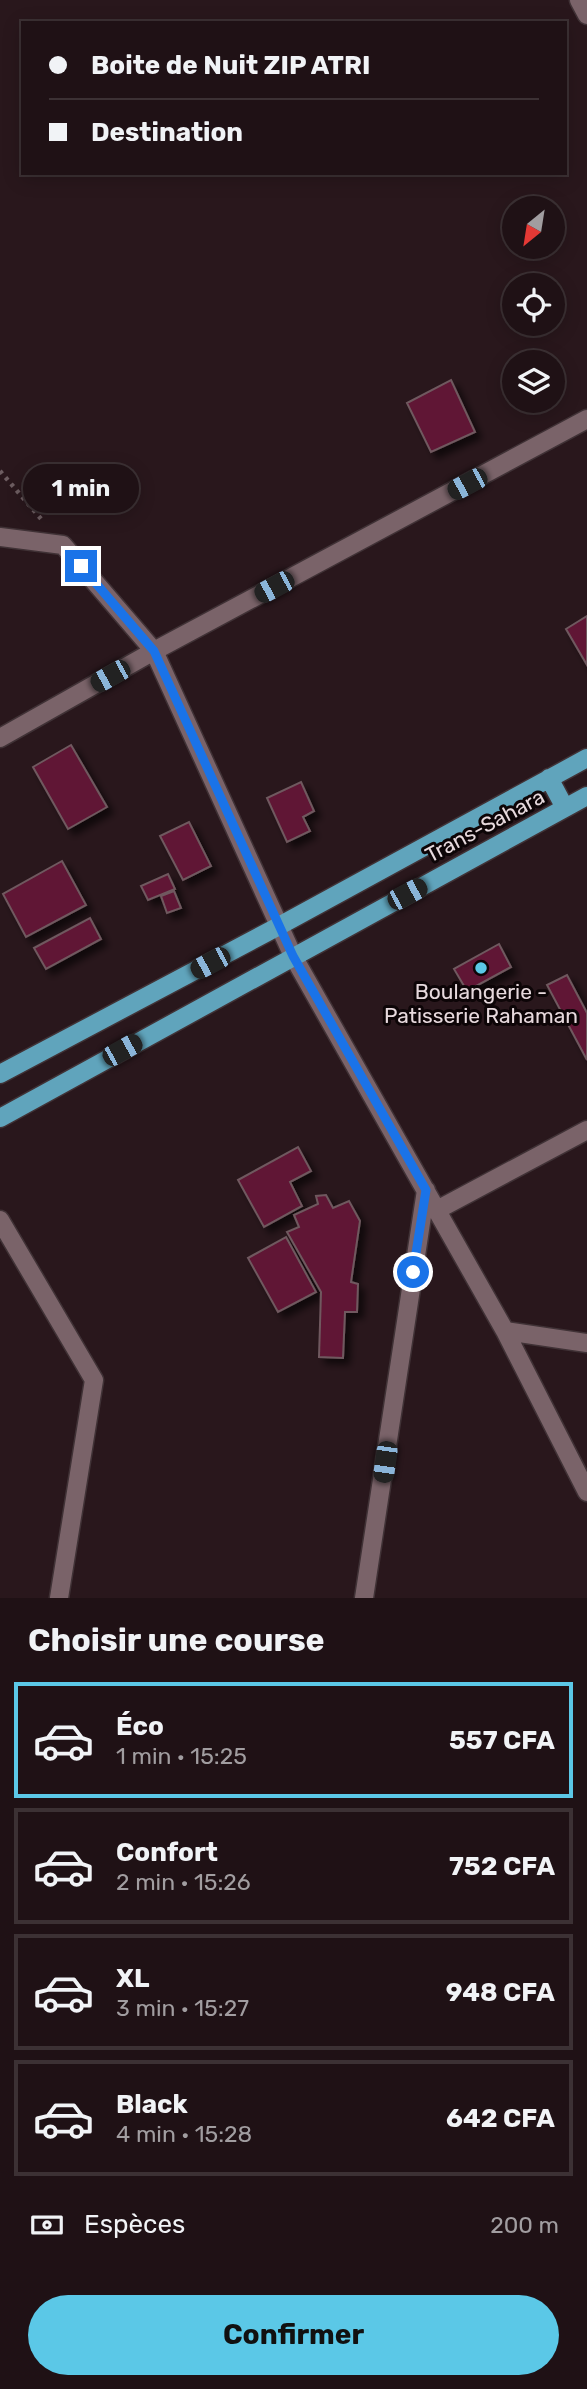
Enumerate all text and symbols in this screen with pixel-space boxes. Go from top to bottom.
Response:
text: Boite de Nuit ZIP ATRI [91,50,370,81]
text: Destination [91,117,243,148]
north arrow [502,196,565,259]
map controls [502,196,565,413]
button: locate [502,273,565,336]
button: layers [502,350,565,413]
callout: 1 min [23,464,139,514]
car [444,465,491,503]
text: 1 min [52,474,110,502]
route end [65,550,97,582]
car [251,568,298,606]
car [87,657,134,695]
street label: Trans-Sahara [421,784,549,867]
car [384,875,431,913]
car [187,944,234,982]
marker: Boulangerie - Patisserie Rahaman [473,960,489,976]
place label: Boulangerie - Patisserie Rahaman [384,979,578,1028]
car [99,1031,146,1069]
route start [397,1256,429,1288]
car [372,1440,399,1484]
text: Choisir une course [28,1621,325,1659]
icon: car [32,1709,95,1772]
text: Éco [116,1711,164,1742]
text: 557 CFA [449,1725,555,1756]
text: 1 min · 15:25 [116,1742,247,1770]
icon: car [32,1835,95,1898]
text: Confort [116,1837,218,1868]
text: 752 CFA [449,1851,555,1882]
text: 2 min · 15:26 [116,1868,251,1896]
icon: car [32,1961,95,2024]
text: XL [116,1963,149,1994]
text: 948 CFA [446,1977,555,2008]
text: 3 min · 15:27 [116,1994,249,2022]
icon: car [32,2087,95,2150]
text: Black [116,2089,188,2120]
text: 642 CFA [446,2103,555,2134]
text: 4 min · 15:28 [116,2120,252,2148]
icon: cash [28,2206,66,2244]
text: Espèces [84,2209,185,2240]
text: 200 m [490,2211,559,2239]
button: Confirmer [28,2295,559,2375]

